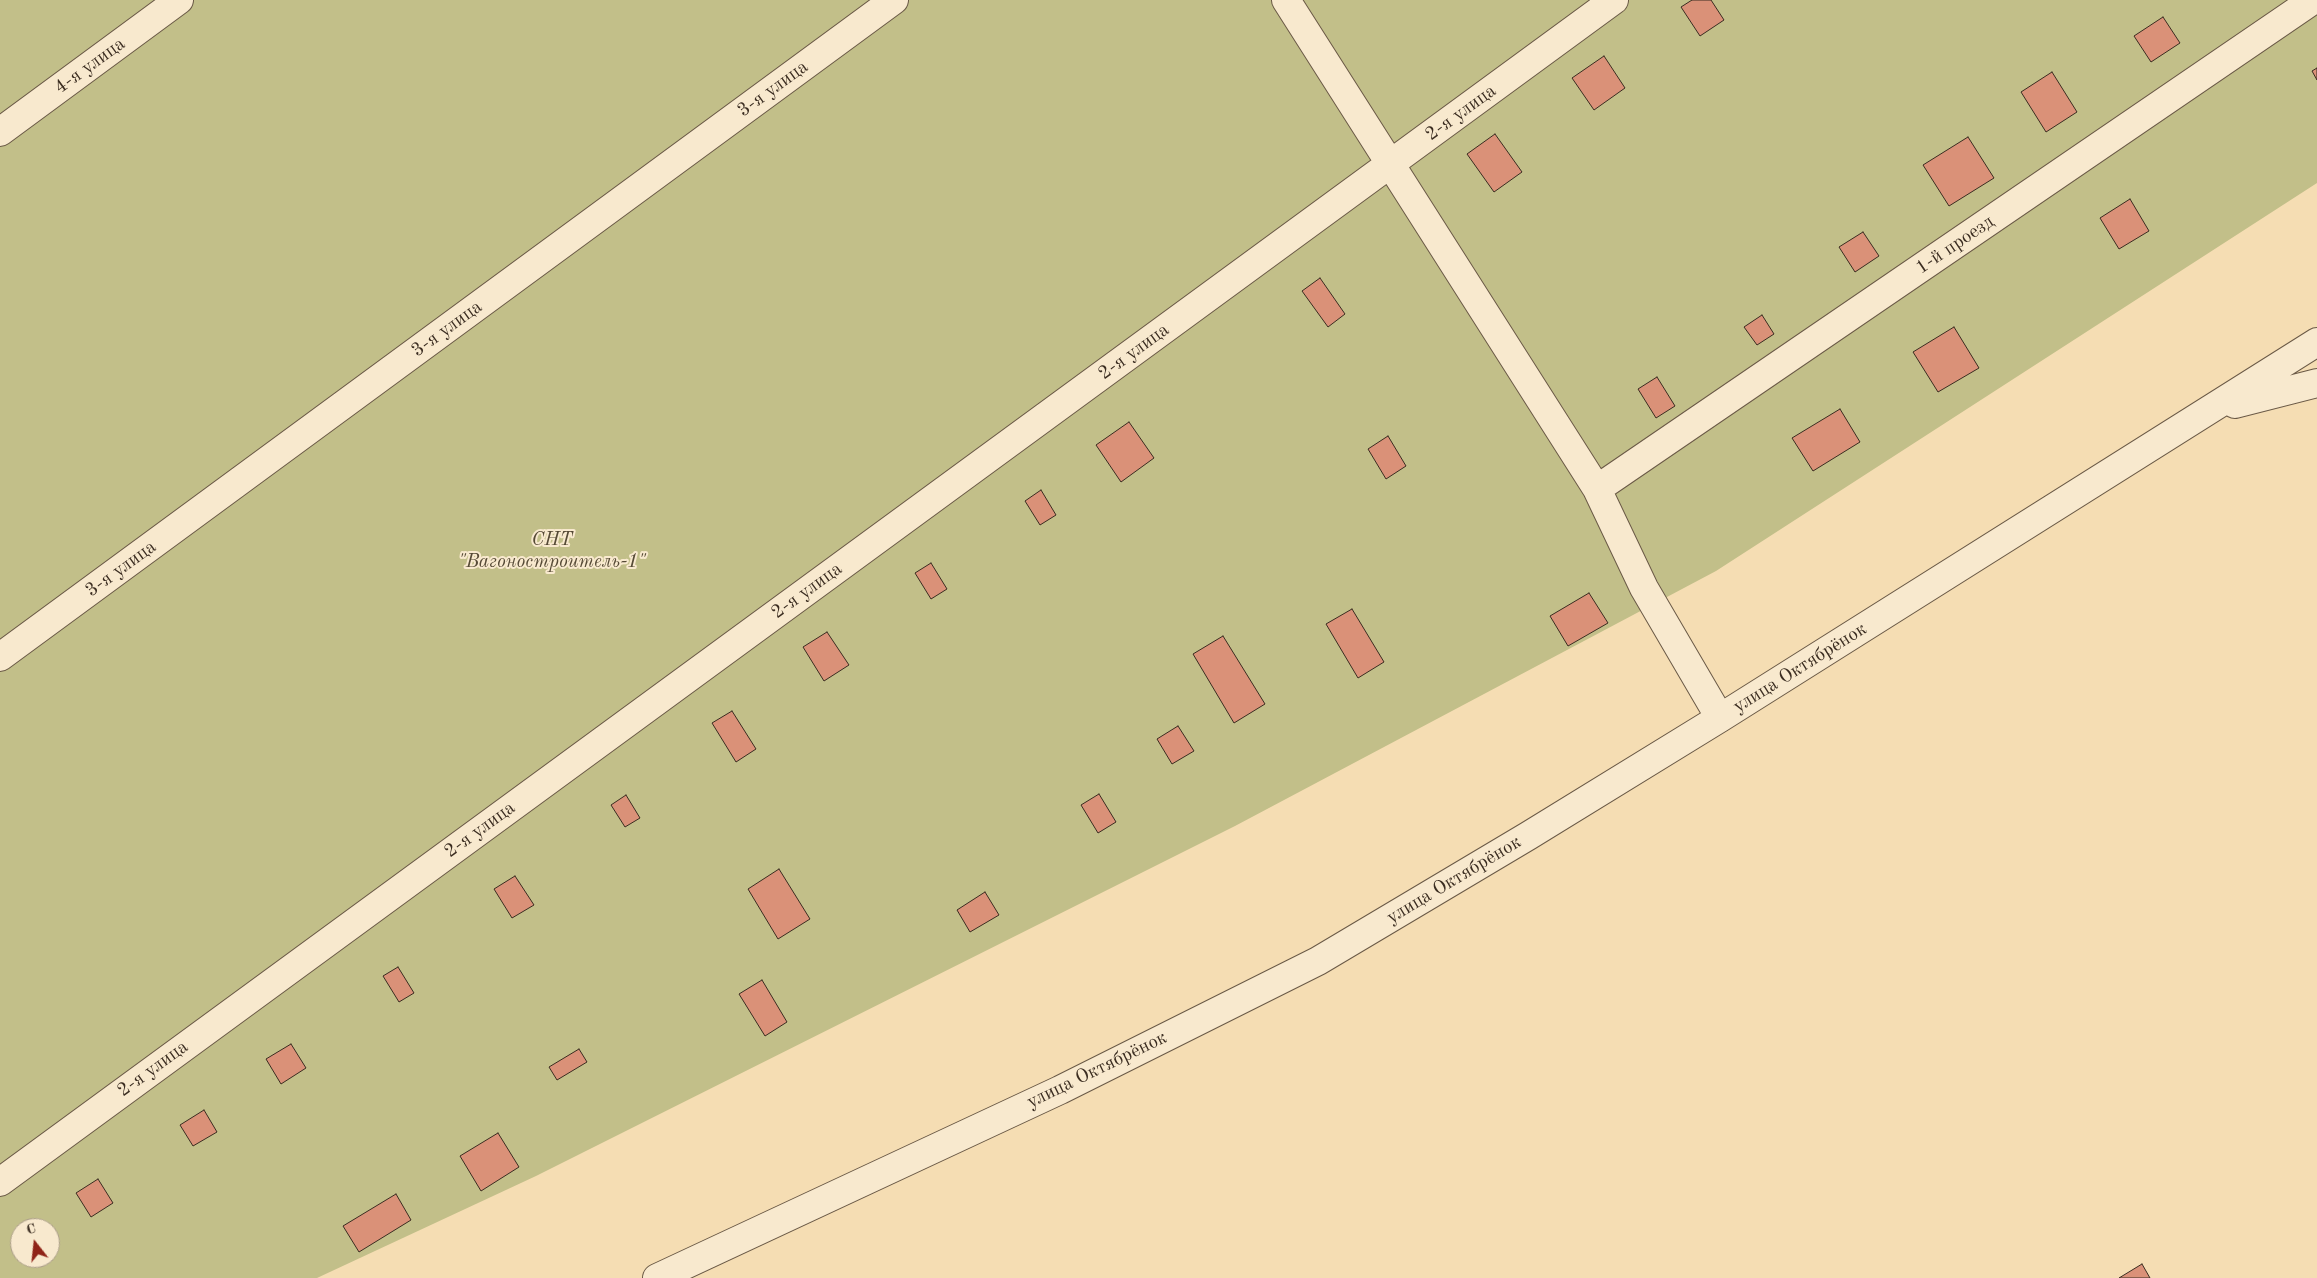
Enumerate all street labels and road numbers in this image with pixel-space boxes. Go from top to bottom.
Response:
street label: 4-я улица [50,33,130,99]
street label: 3-я улица [733,56,813,122]
street label: 2-я улица [1421,80,1501,146]
street label: 1-й проезд [1911,211,1999,279]
street label: 3-я улица [407,296,487,362]
street label: 2-я улица [1094,319,1174,385]
street label: 3-я улица [81,536,161,602]
street label: 2-я улица [767,558,847,624]
street label: улица Октябрёнок [1729,618,1871,718]
street label: 2-я улица [440,797,520,863]
street label: улица Октябрёнок [1383,831,1525,929]
street label: улица Октябрёнок [1023,1026,1171,1114]
street label: 2-я улица [113,1036,193,1102]

